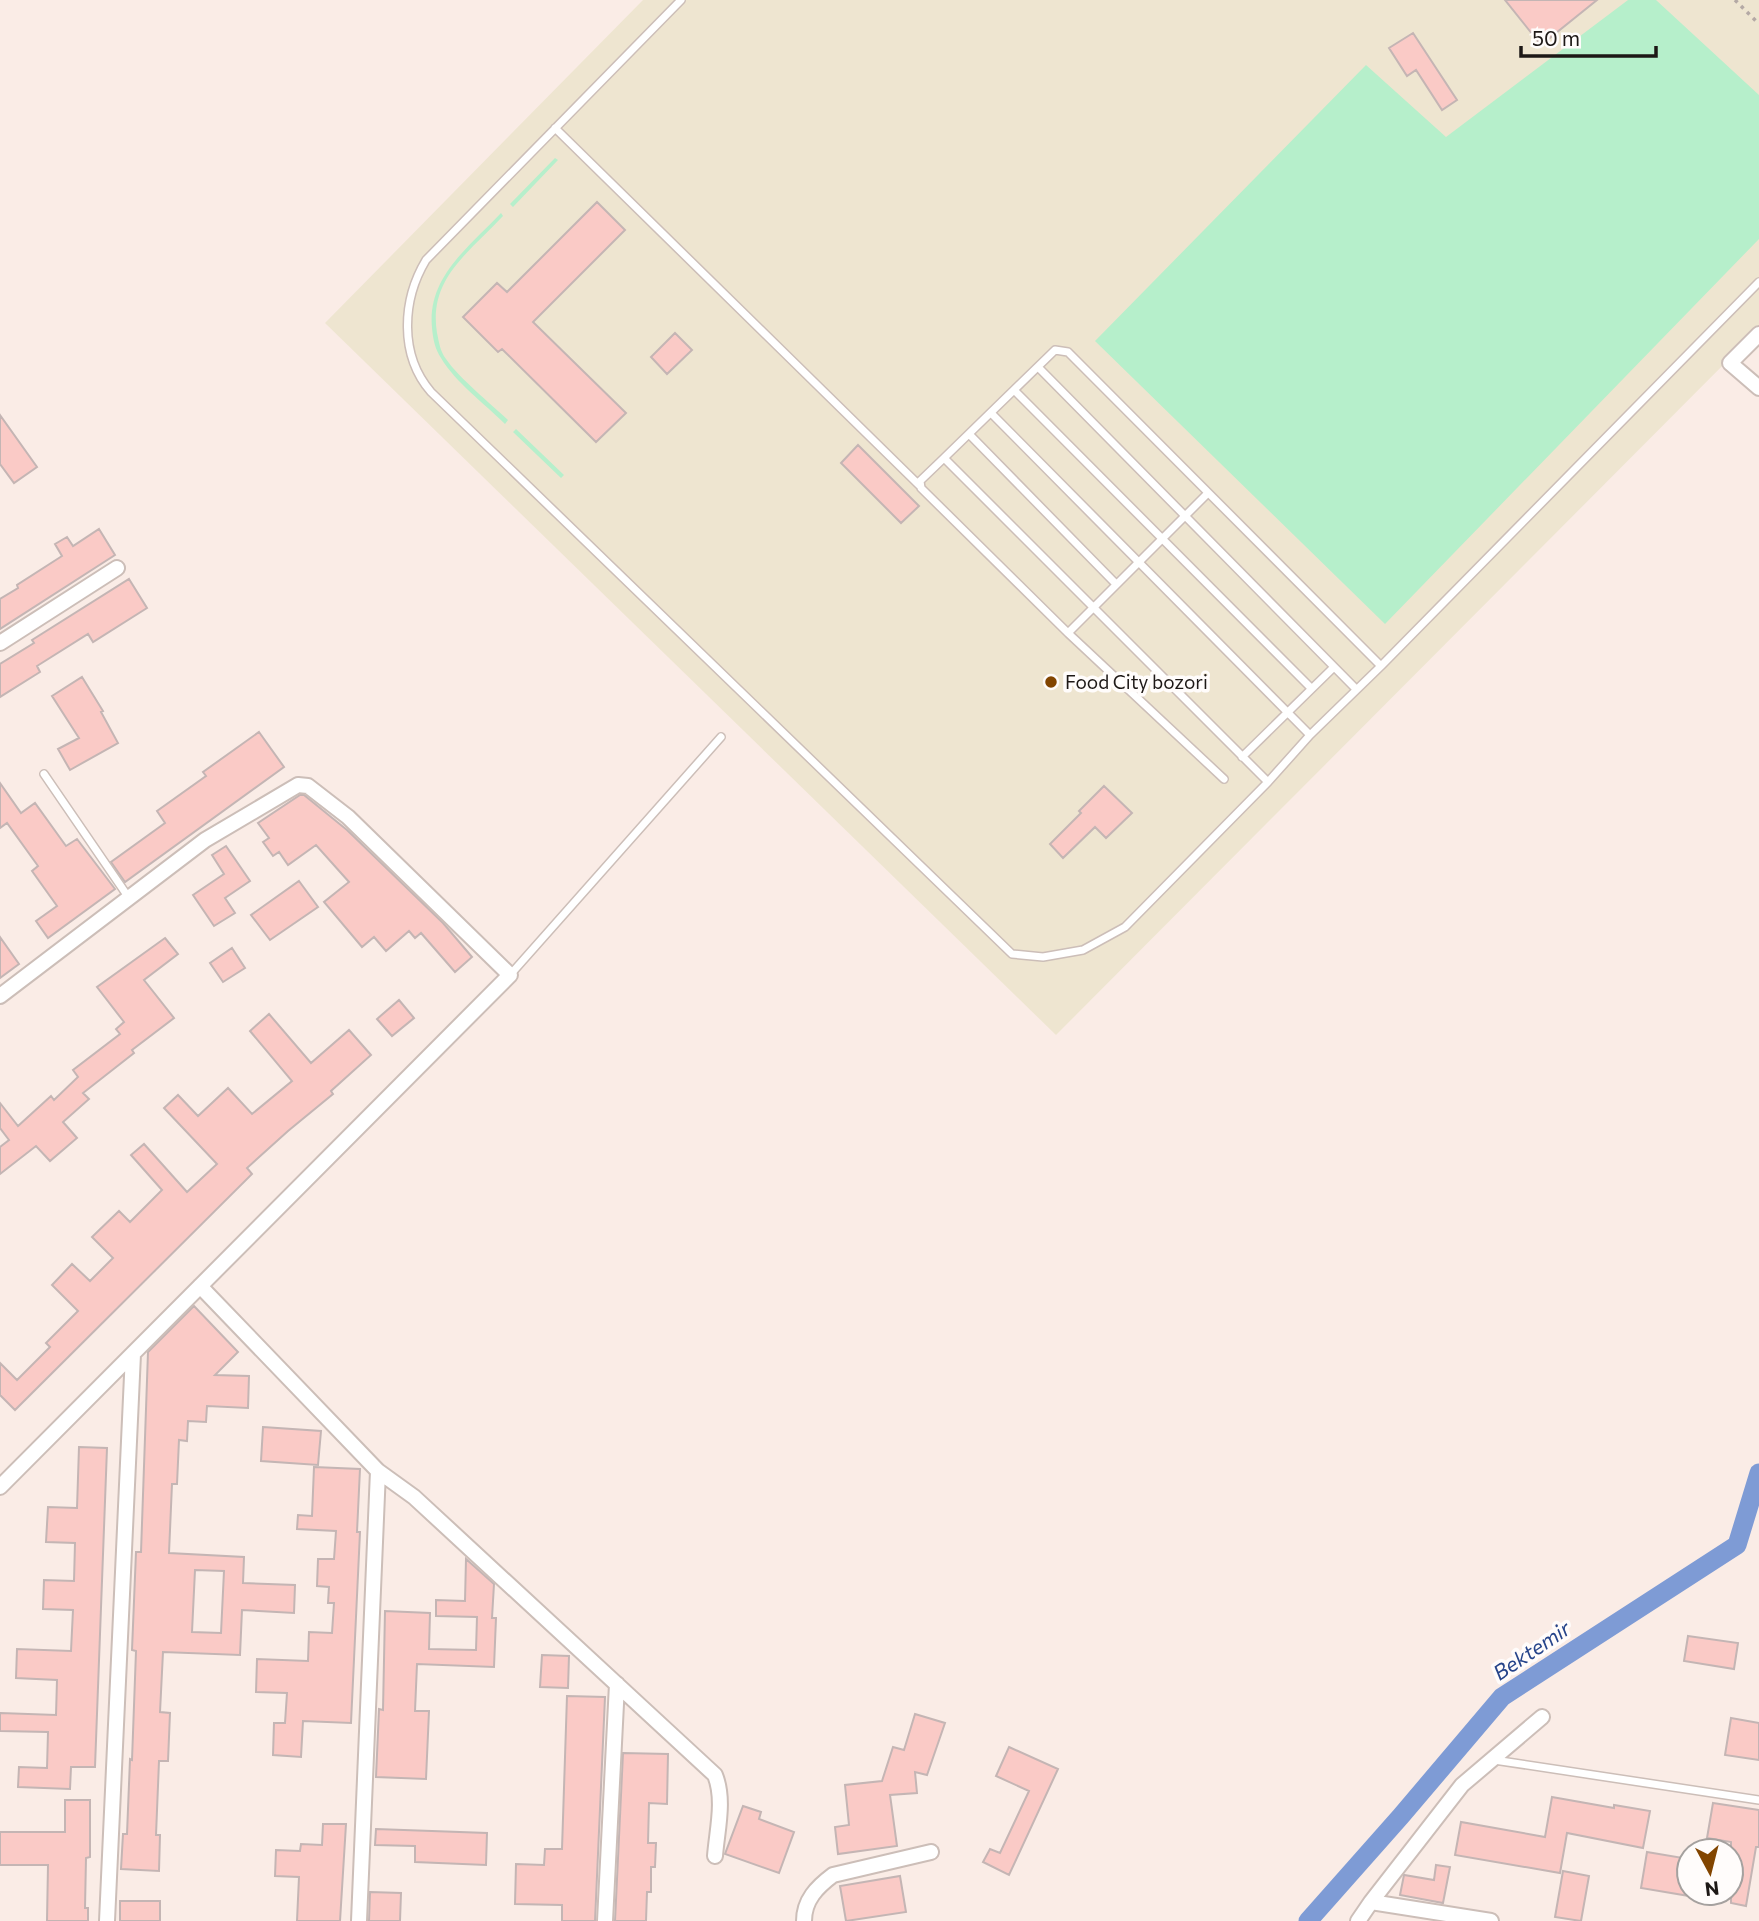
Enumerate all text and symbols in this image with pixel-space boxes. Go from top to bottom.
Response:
scale bar [1521,14,1656,58]
text: 50 m [1532,25,1580,50]
place label: Food City bozori [1065,670,1208,693]
marker: Food City bozori [1043,674,1059,690]
water label: Bektemir [1488,1615,1575,1685]
north arrow [1675,1837,1745,1907]
text: N [1704,1877,1721,1902]

